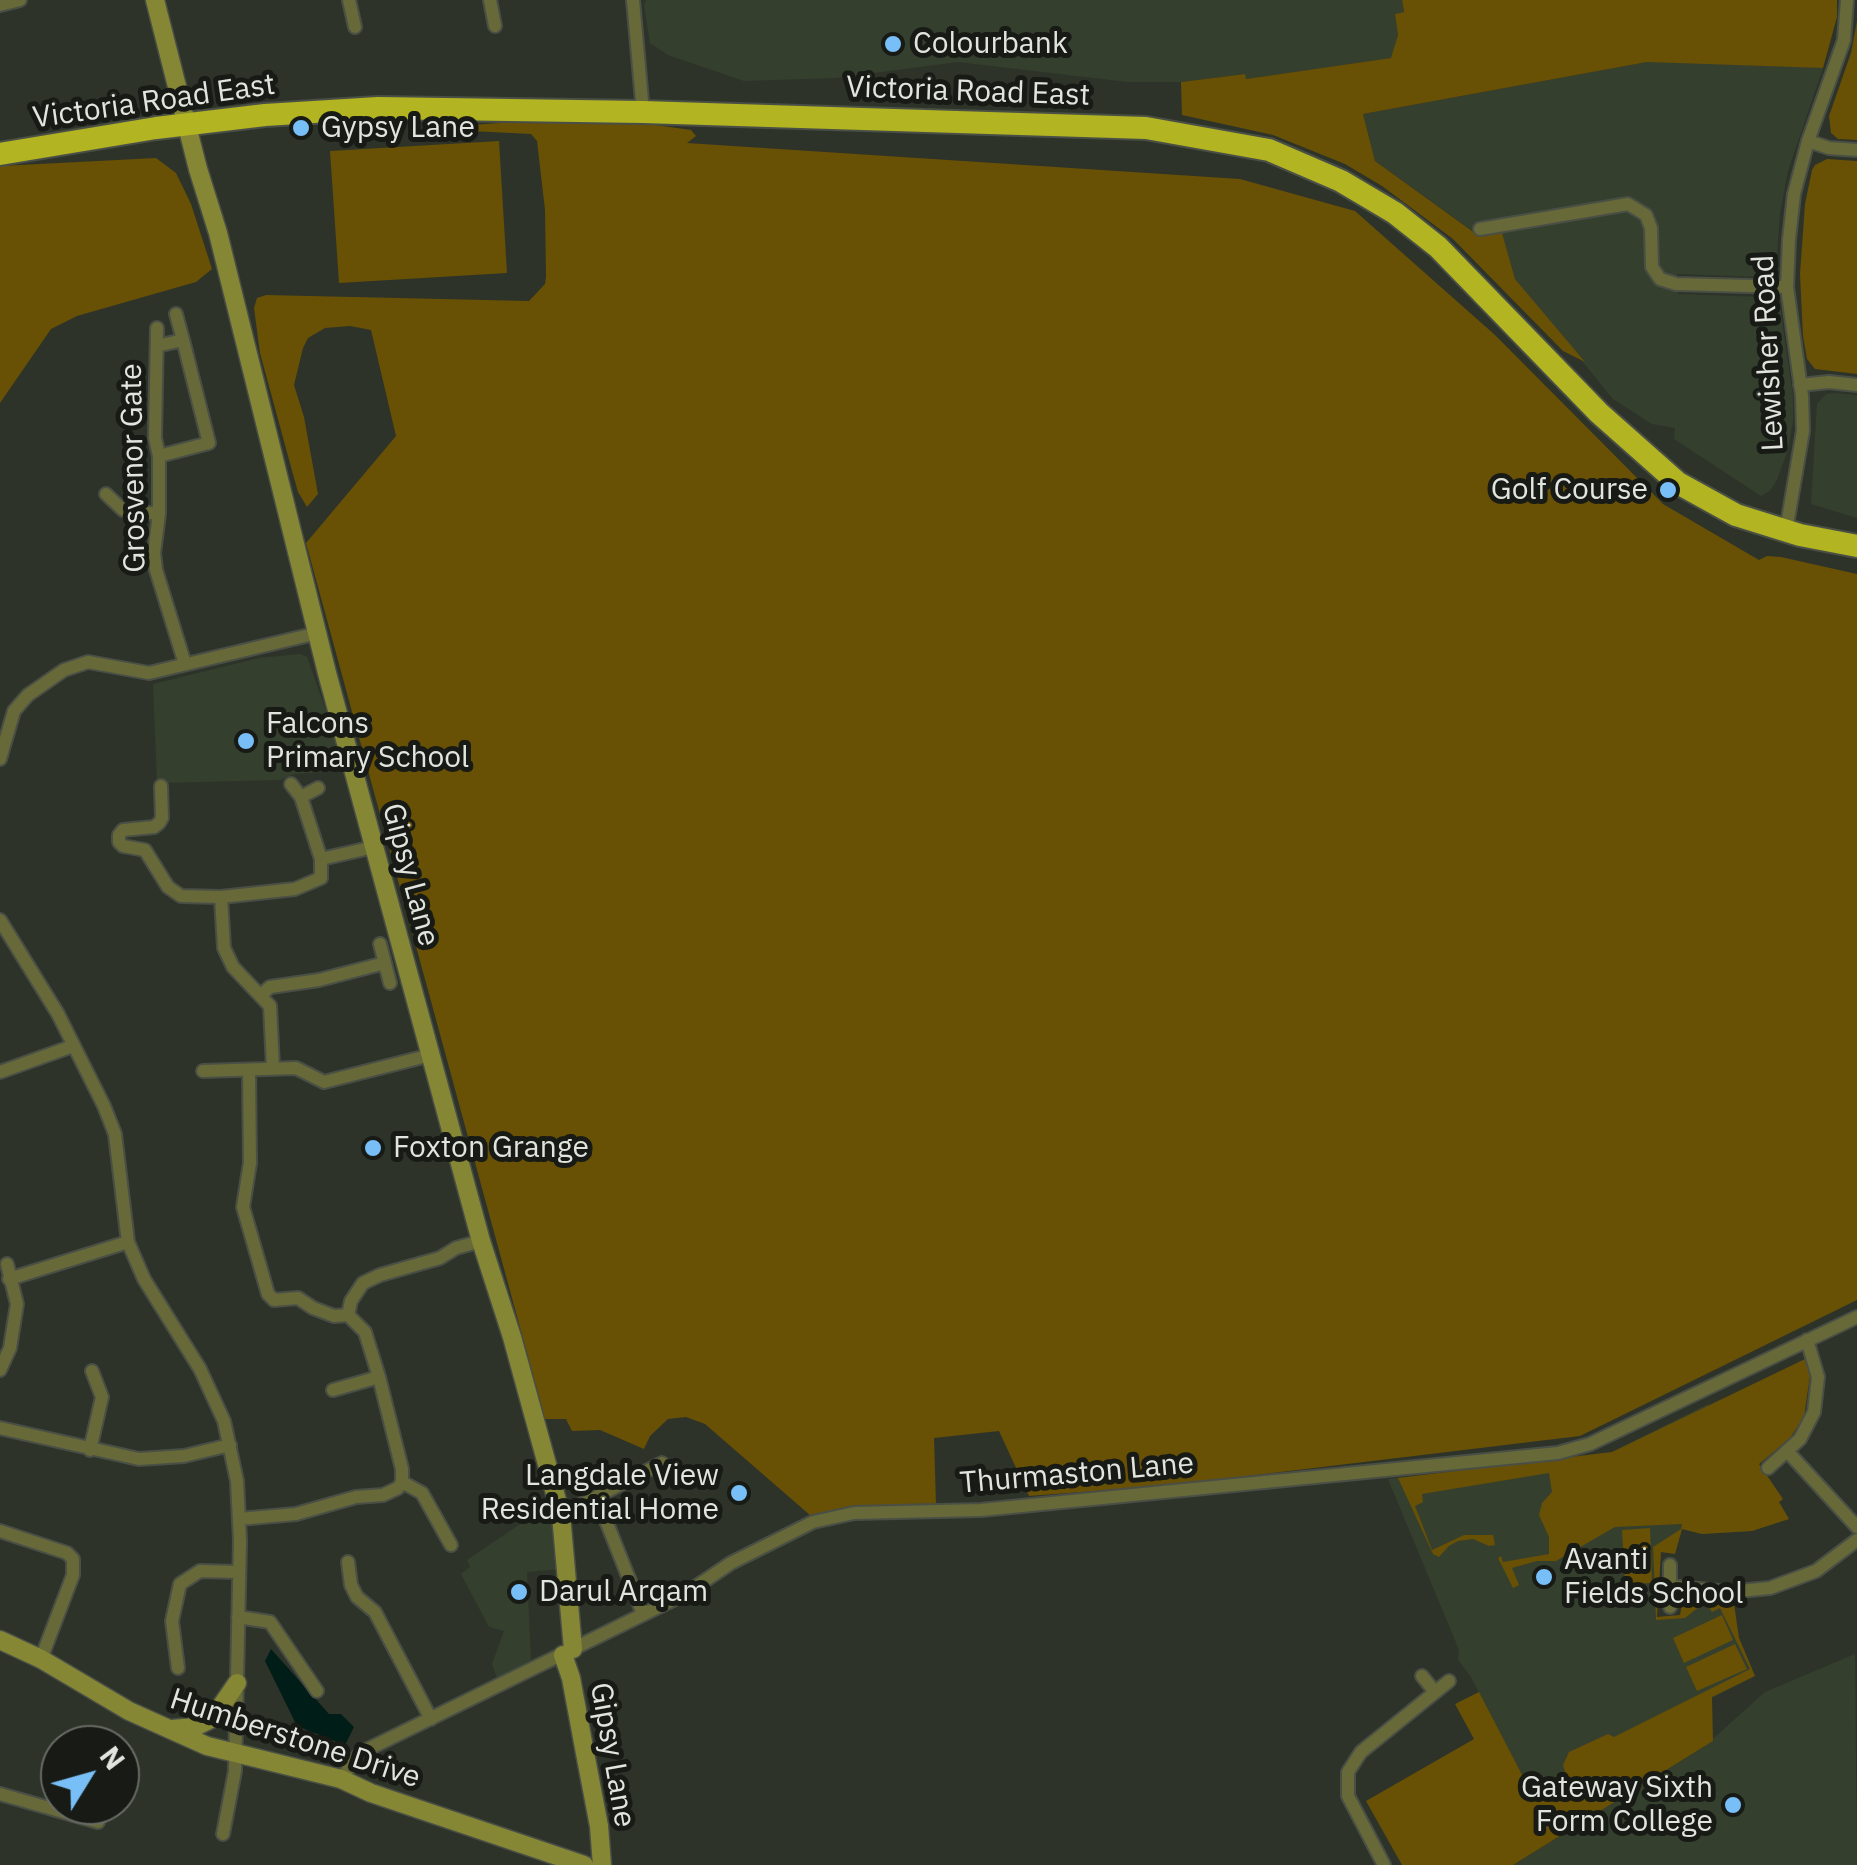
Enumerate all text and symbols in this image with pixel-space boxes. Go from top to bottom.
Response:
place label: Colourbank [913,26,1068,62]
marker: Colourbank [882,33,904,55]
street label: Victoria Road East [31,67,277,137]
street label: Victoria Road East [845,70,1091,114]
place label: Gypsy Lane [321,110,475,146]
marker: Gypsy Lane [290,117,312,139]
street label: Lewisher Road [1746,254,1792,452]
street label: Grosvenor Gate [114,363,154,573]
place label: Golf Course [1491,472,1648,508]
marker: Golf Course [1657,479,1679,501]
place label: Falcons Primary School [266,706,469,776]
marker: Falcons Primary School [235,730,257,752]
street label: Gipsy Lane [374,800,446,950]
place label: Foxton Grange [393,1130,589,1166]
marker: Foxton Grange [362,1137,384,1159]
street label: Thurmaston Lane [959,1446,1195,1502]
place label: Langdale View Residential Home [481,1458,719,1528]
marker: Langdale View Residential Home [728,1482,750,1504]
place label: Avanti Fields School [1564,1542,1743,1612]
marker: Avanti Fields School [1533,1566,1555,1588]
place label: Darul Arqam [539,1574,708,1610]
marker: Darul Arqam [508,1581,530,1603]
street label: Gipsy Lane [582,1680,642,1830]
street label: Humberstone Drive [165,1682,425,1796]
north arrow [40,1725,140,1825]
text: N [92,1739,134,1777]
place label: Gateway Sixth Form College [1521,1770,1713,1840]
marker: Gateway Sixth Form College [1722,1794,1744,1816]

